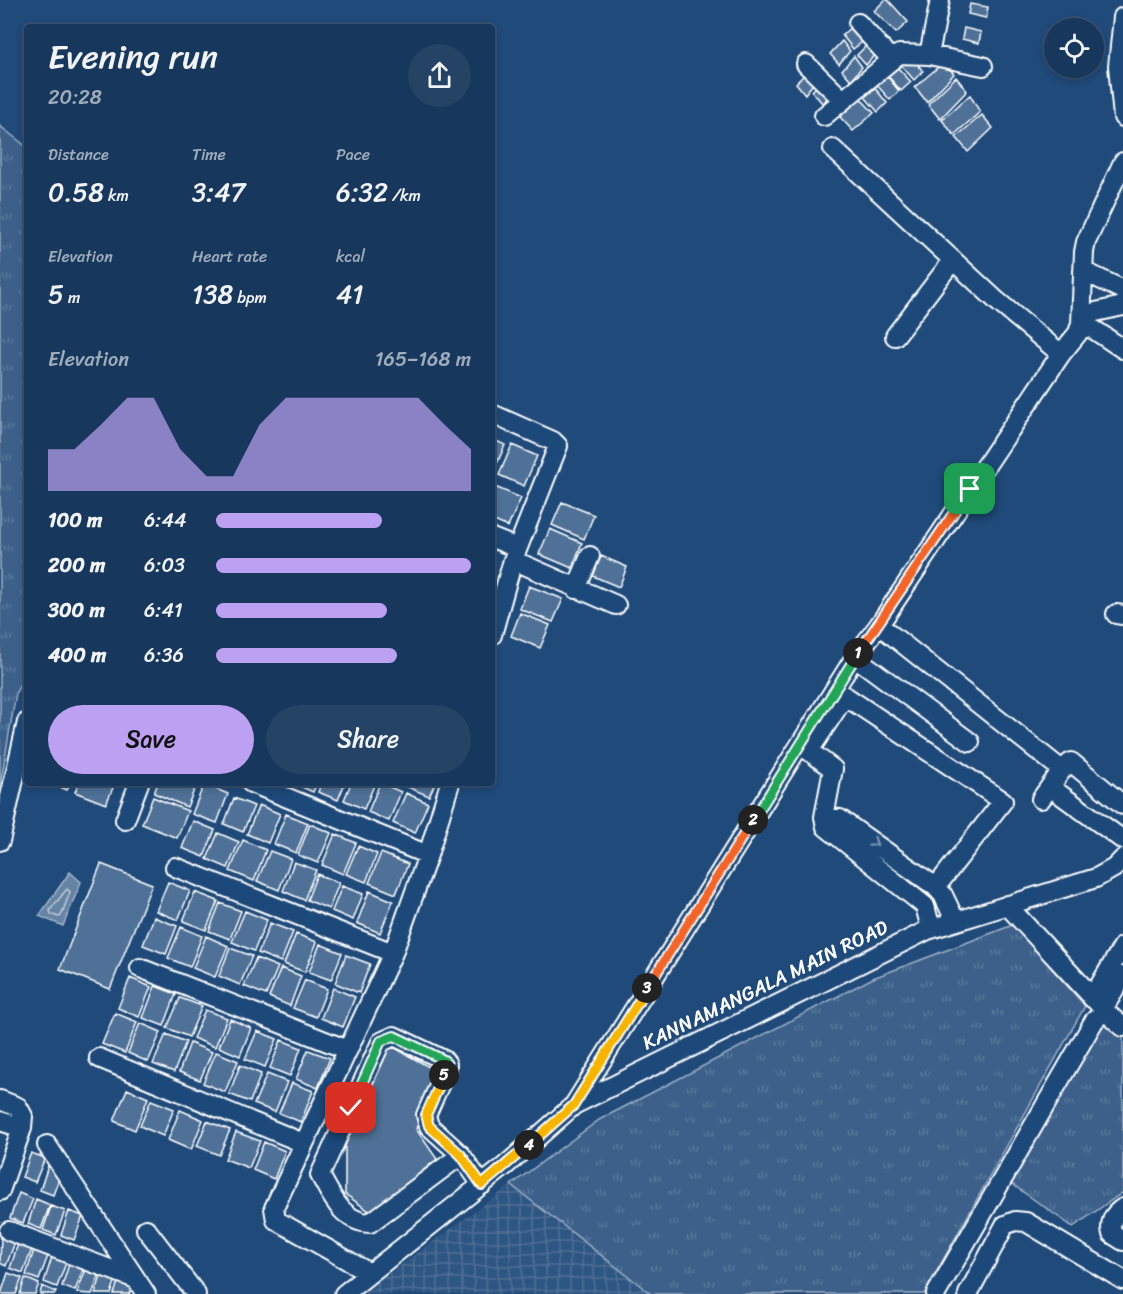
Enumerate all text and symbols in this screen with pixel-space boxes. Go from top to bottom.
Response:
map controls [1044,18,1104,78]
button: locate [1044,18,1104,78]
text: Evening run [48,28,218,86]
button: share [408,44,471,107]
text: 20:28 [48,80,102,115]
text: Distance [48,140,109,169]
text: Time [192,140,226,169]
text: Pace [336,140,370,169]
text: 0.58 [48,169,104,215]
text: 3:47 [192,169,245,215]
text: 6:32 [336,169,388,215]
text: km [104,181,129,210]
text: /km [388,181,421,210]
text: Elevation [48,242,113,271]
text: Heart rate [192,242,267,271]
text: kcal [336,242,365,271]
text: 5 [48,271,64,317]
text: 138 [192,271,233,317]
text: 41 [336,271,363,317]
text: m [64,283,80,312]
text: bpm [233,283,267,312]
text: Elevation [48,342,129,377]
text: 165–168 m [375,342,471,377]
pin [944,463,995,514]
icon: arrive [953,472,986,505]
text: 100 m [48,503,102,538]
text: 6:44 [144,503,186,538]
text: 200 m [48,548,105,583]
text: 6:03 [144,548,185,583]
text: 300 m [48,593,105,628]
text: 6:41 [144,593,182,628]
text: 400 m [48,638,106,673]
text: 6:36 [144,638,184,673]
pin: 1 [843,638,873,668]
text: 1 [855,638,861,667]
button: Save [48,705,254,774]
button: Share [266,705,471,774]
pin: 2 [738,805,768,835]
text: 2 [748,805,758,834]
one-way arrow [868,836,879,847]
street label: KANNAMANGALA MAIN ROAD [636,910,894,1060]
pin: 3 [632,973,662,1003]
text: 3 [643,973,651,1002]
pin: 5 [429,1060,459,1090]
text: 5 [439,1060,449,1089]
pin [325,1082,376,1133]
icon: check [334,1091,367,1124]
pin: 4 [514,1130,544,1160]
text: 4 [524,1130,534,1159]

